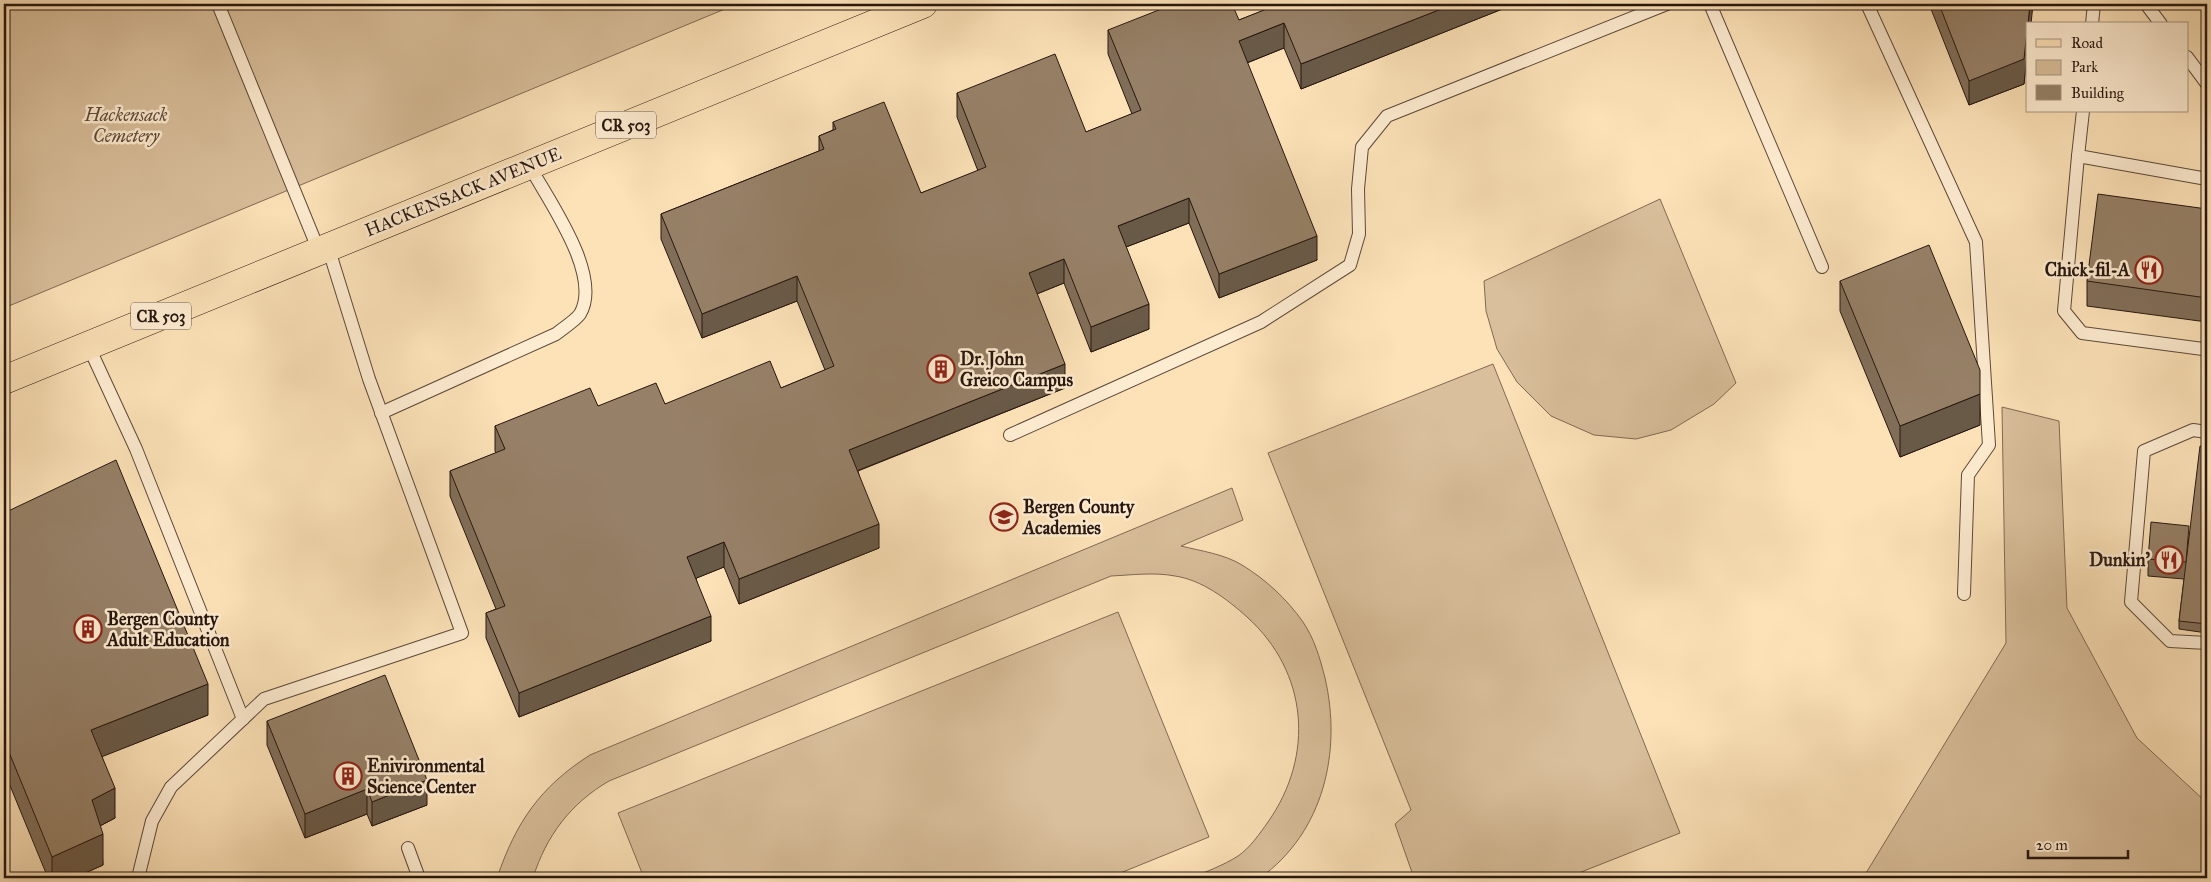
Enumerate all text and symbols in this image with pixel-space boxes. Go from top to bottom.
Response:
legend [2026,22,2188,112]
text: Road [2071,34,2103,52]
text: Park [2071,58,2098,76]
text: Building [2071,84,2125,102]
park label: Hackensack Cemetery [83,104,168,147]
road number: CR 503 [596,112,656,138]
street label: HACKENSACK AVENUE [362,142,565,242]
restaurant icon: Chick-fil-A [2134,255,2164,285]
place label: Chick-fil-A [2045,259,2131,281]
road number: CR 503 [131,302,191,330]
place label: Dr. John Greico Campus [960,348,1073,392]
building icon: Dr. John Greico Campus [926,354,956,384]
place label: Bergen County Academies [1022,496,1136,539]
school or university icon: Bergen County Academies [989,502,1019,532]
restaurant icon: Dunkin' [2154,545,2184,575]
place label: Dunkin' [2089,549,2151,571]
place label: Bergen County Adult Education [106,608,230,651]
building icon: Bergen County Adult Education [73,614,103,644]
place label: Enivironmental Science Center [367,755,486,798]
building icon: Enivironmental Science Center [333,761,363,791]
scale bar [2028,827,2128,859]
text: 20 m [2036,836,2068,854]

